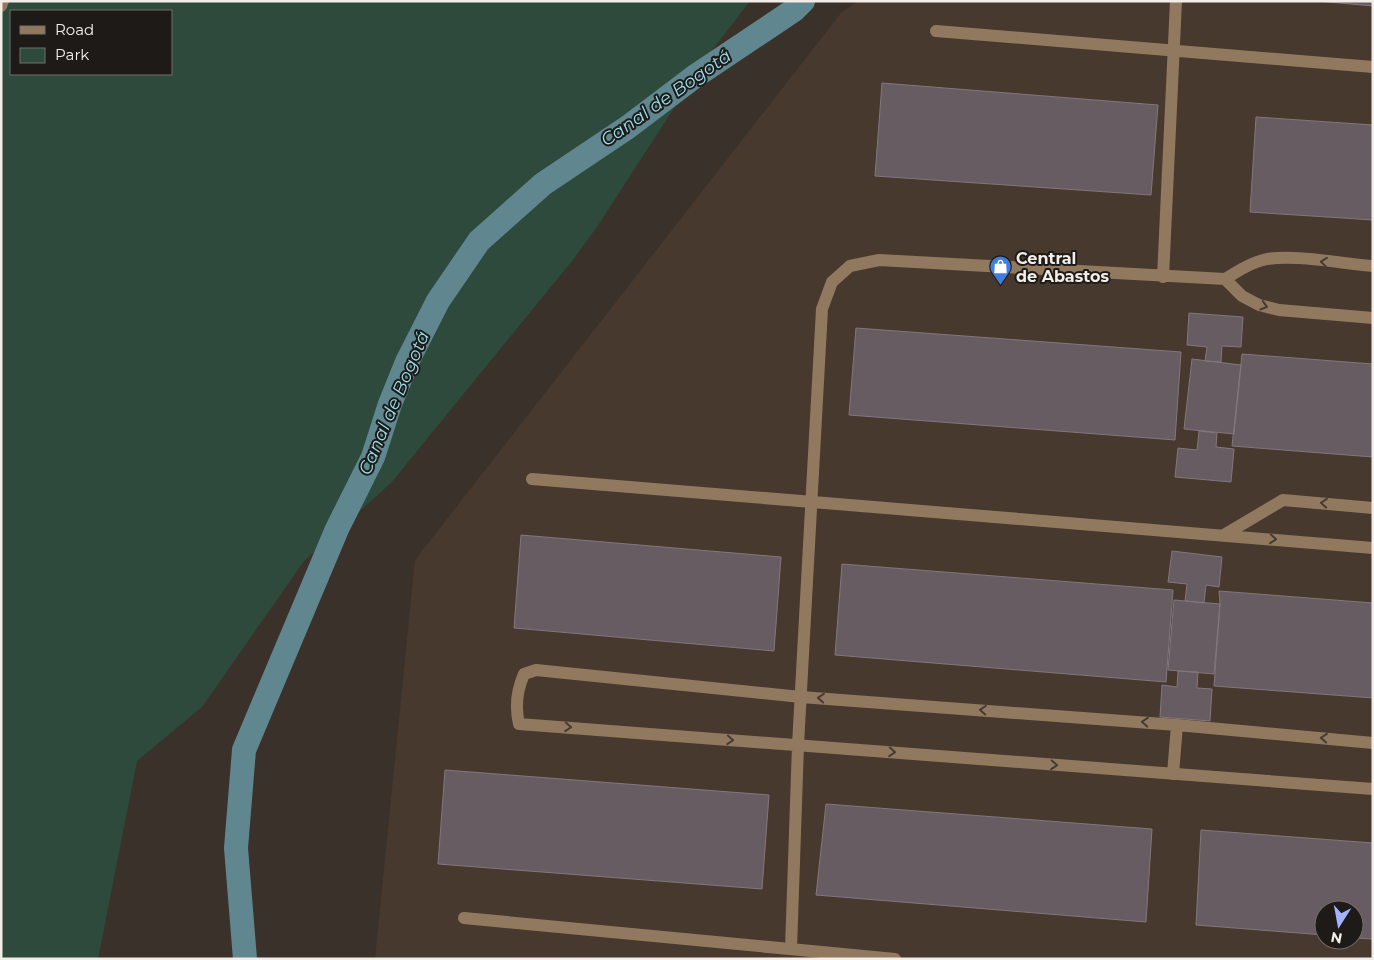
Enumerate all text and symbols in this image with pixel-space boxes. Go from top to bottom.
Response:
legend [10,10,172,75]
text: Road [55,20,94,39]
text: Park [55,45,89,64]
water label: Canal de Bogotá [597,45,735,151]
place label: Central de Abastos [1016,249,1109,286]
shop icon: Central de Abastos [988,255,1012,286]
one-way arrow [1320,256,1328,267]
one-way arrow [1260,300,1269,311]
water label: Canal de Bogotá [354,328,434,478]
one-way arrow [1320,498,1328,509]
one-way arrow [1269,533,1277,544]
one-way arrow [817,693,825,704]
one-way arrow [979,705,987,716]
one-way arrow [1141,717,1149,728]
one-way arrow [564,722,572,733]
one-way arrow [1320,733,1328,744]
one-way arrow [726,734,734,745]
one-way arrow [888,747,896,758]
one-way arrow [1050,759,1058,770]
north arrow [1314,900,1364,950]
text: N [1329,928,1344,948]

